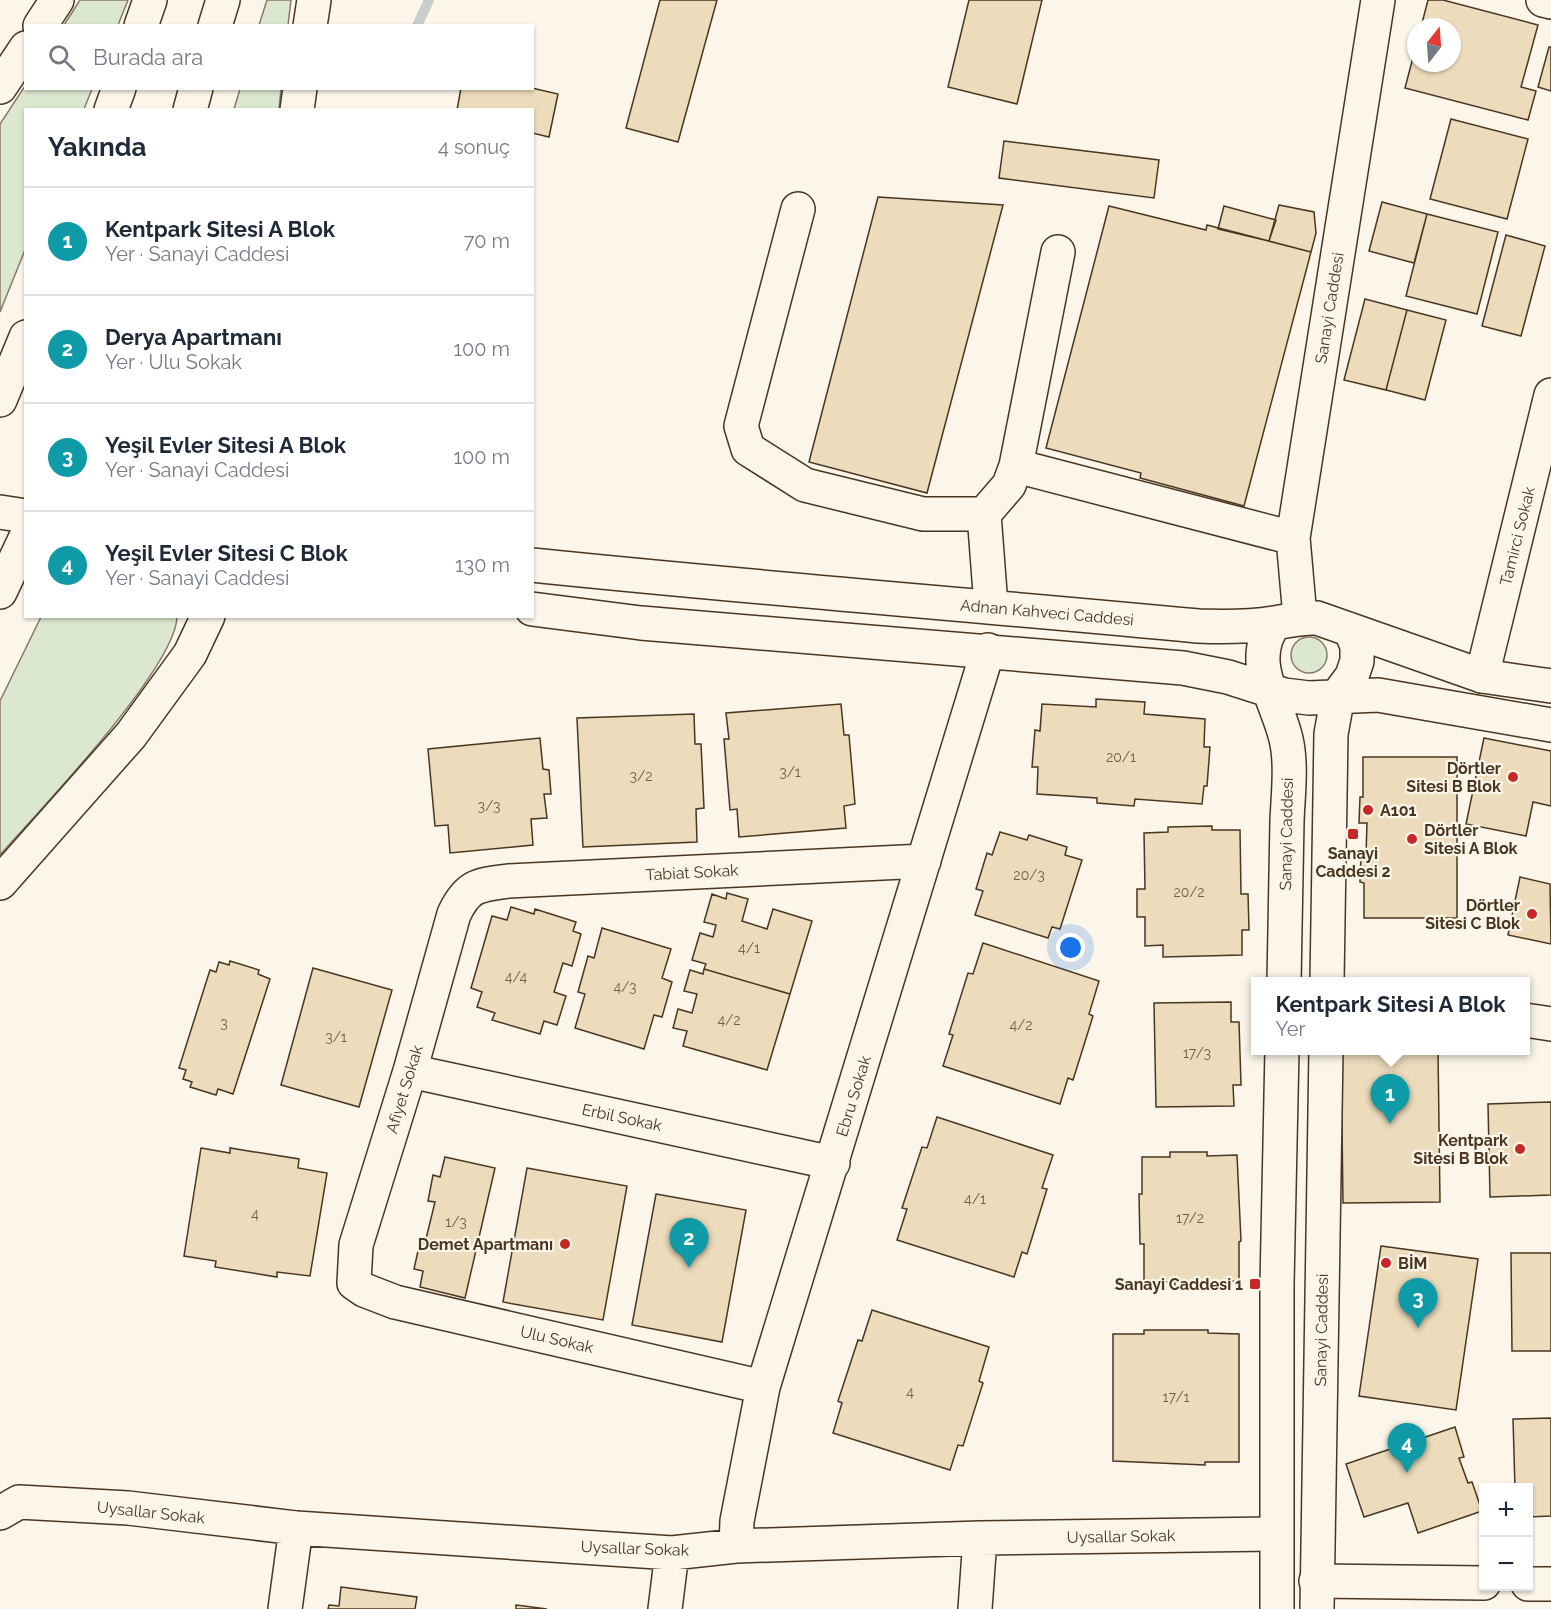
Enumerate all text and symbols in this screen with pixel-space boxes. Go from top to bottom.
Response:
north arrow [1407,18,1461,72]
search box [24,24,534,90]
icon: search [45,41,78,74]
text: Burada ara [93,44,203,70]
text: Yakında [48,132,146,162]
text: 4 sonuç [438,135,510,159]
text: Kentpark Sitesi A Blok [105,216,335,242]
text: 1 [63,229,72,253]
text: 70 m [464,229,510,253]
text: Yer · Sanayi Caddesi [105,242,289,266]
street label: Sanayi Caddesi [1311,251,1348,365]
text: Derya Apartmanı [105,324,282,350]
text: 2 [62,337,73,361]
text: 100 m [453,337,510,361]
text: Yer · Ulu Sokak [105,350,242,374]
text: Yeşil Evler Sitesi A Blok [105,432,346,458]
text: 3 [62,445,73,469]
text: 100 m [453,445,510,469]
text: Yer · Sanayi Caddesi [105,458,289,482]
street label: Tamirci Sokak [1496,484,1539,588]
text: Yeşil Evler Sitesi C Blok [105,540,348,566]
text: 4 [62,553,73,577]
text: 130 m [455,553,510,577]
text: Yer · Sanayi Caddesi [105,566,289,590]
street label: Adnan Kahveci Caddesi [959,595,1135,630]
house number: 20/1 [1106,749,1136,765]
place label: Dörtler Sitesi B Blok [1406,759,1501,796]
house number: 3/1 [779,764,801,780]
house number: 3/2 [630,768,652,784]
marker: Dörtler Sitesi B Blok [1506,770,1520,784]
street label: Sanayi Caddesi [1276,778,1297,891]
house number: 3/3 [477,798,501,814]
place label: A101 [1380,801,1416,820]
marker: A101 [1361,803,1375,817]
place label: Dörtler Sitesi A Blok [1424,821,1518,858]
marker: Sanayi Caddesi 2 [1346,827,1360,841]
marker: Dörtler Sitesi A Blok [1405,832,1419,846]
place label: Sanayi Caddesi 2 [1315,844,1391,881]
street label: Tabiat Sokak [645,861,740,884]
house number: 20/3 [1013,867,1045,883]
house number: 20/2 [1173,884,1205,900]
place label: Dörtler Sitesi C Blok [1425,896,1520,933]
marker: Dörtler Sitesi C Blok [1525,907,1539,921]
your location [1056,933,1085,962]
house number: 4/1 [738,940,760,956]
house number: 4/4 [505,969,528,985]
popup [1251,977,1530,1055]
house number: 4/3 [613,979,637,995]
text: Kentpark Sitesi A Blok [1275,991,1506,1017]
house number: 4/2 [717,1012,741,1028]
house number: 3 [220,1015,228,1031]
house number: 4/2 [1009,1017,1033,1033]
text: Yer [1275,1017,1305,1041]
house number: 3/1 [325,1029,347,1045]
street label: Afiyet Sokak [382,1042,427,1136]
house number: 17/3 [1183,1045,1211,1061]
street label: Ebru Sokak [832,1053,875,1139]
pin: 1 [1370,1074,1410,1124]
street label: Erbil Sokak [580,1100,664,1135]
place label: Kentpark Sitesi B Blok [1413,1131,1508,1168]
marker: Kentpark Sitesi B Blok [1513,1142,1527,1156]
house number: 4/1 [964,1191,986,1207]
house number: 4 [251,1206,259,1222]
house number: 17/2 [1176,1210,1204,1226]
house number: 1/3 [445,1214,467,1230]
pin: 2 [670,1218,708,1268]
place label: Demet Apartmanı [418,1235,553,1254]
marker: Demet Apartmanı [558,1237,572,1251]
place label: BİM [1398,1253,1427,1273]
marker: BİM [1379,1256,1393,1270]
street label: Sanayi Caddesi [1311,1274,1332,1387]
place label: Sanayi Caddesi 1 [1115,1275,1243,1294]
marker: Sanayi Caddesi 1 [1248,1277,1262,1291]
pin: 3 [1398,1278,1438,1328]
street label: Ulu Sokak [518,1322,596,1357]
house number: 4 [906,1384,914,1400]
house number: 17/1 [1163,1389,1189,1405]
pin: 4 [1388,1424,1426,1473]
map controls [1479,1483,1533,1591]
button: + [1479,1483,1533,1537]
street label: Uysallar Sokak [96,1497,206,1528]
street label: Uysallar Sokak [1067,1526,1176,1547]
street label: Uysallar Sokak [580,1537,690,1560]
button: − [1479,1537,1533,1591]

